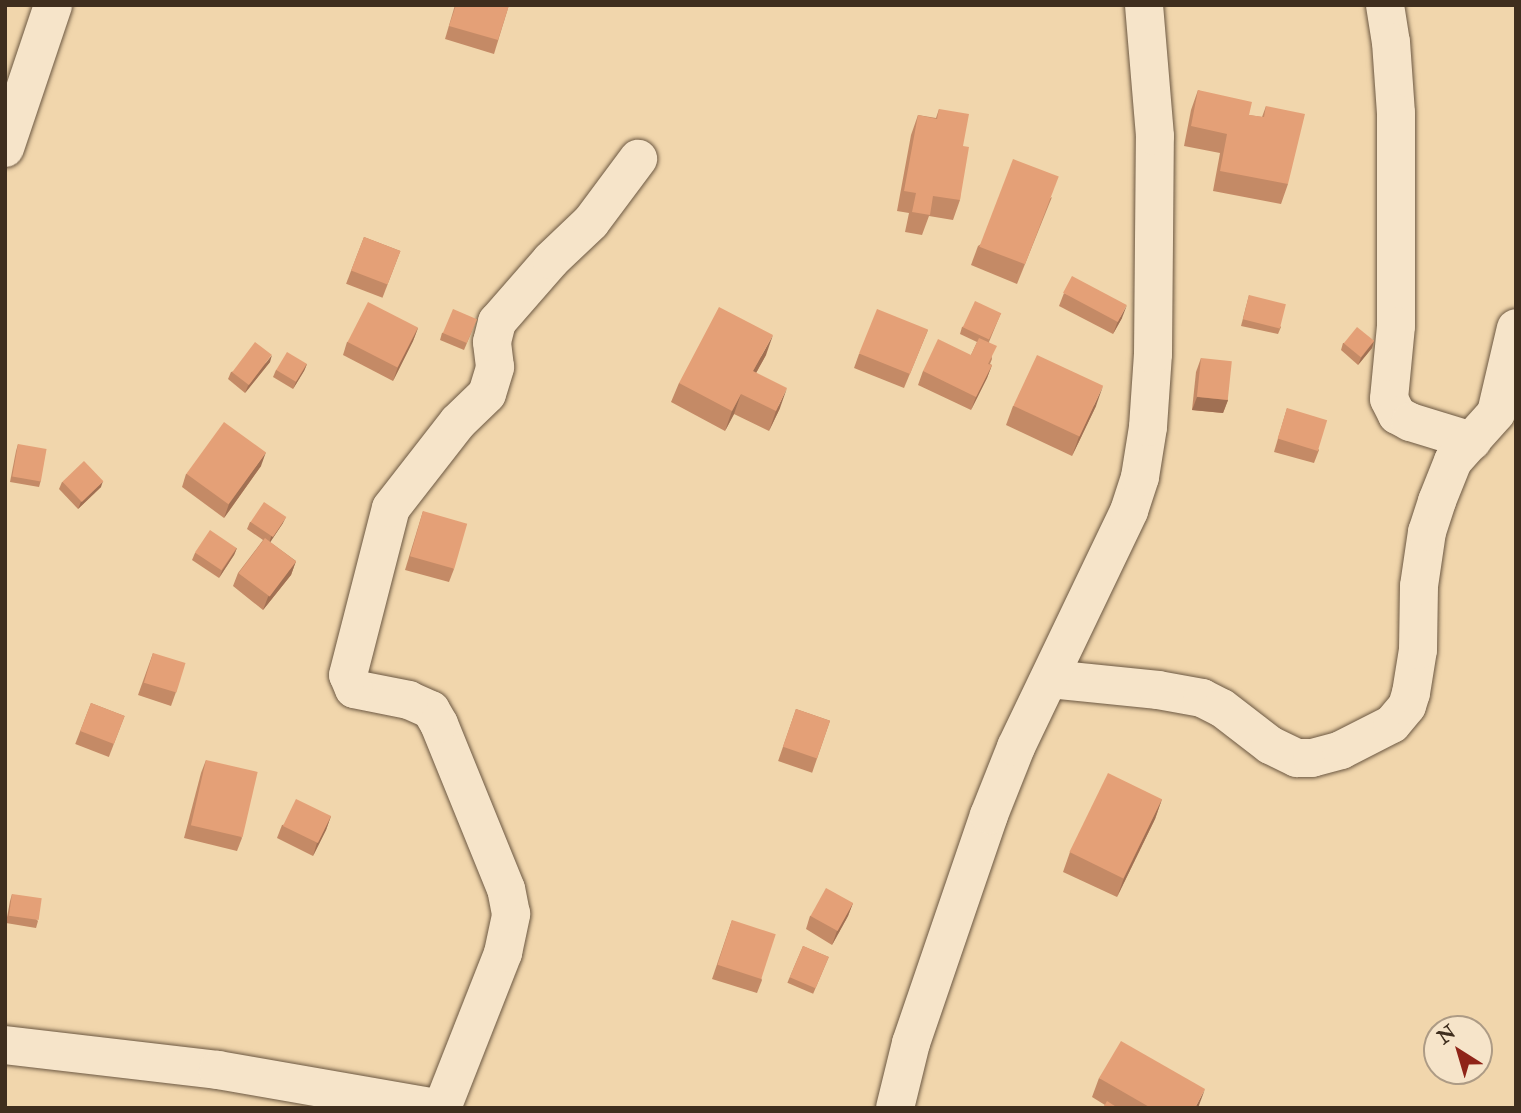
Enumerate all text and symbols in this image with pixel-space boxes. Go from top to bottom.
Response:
north arrow [1423,1015,1493,1085]
text: N [1433,1020,1461,1050]

